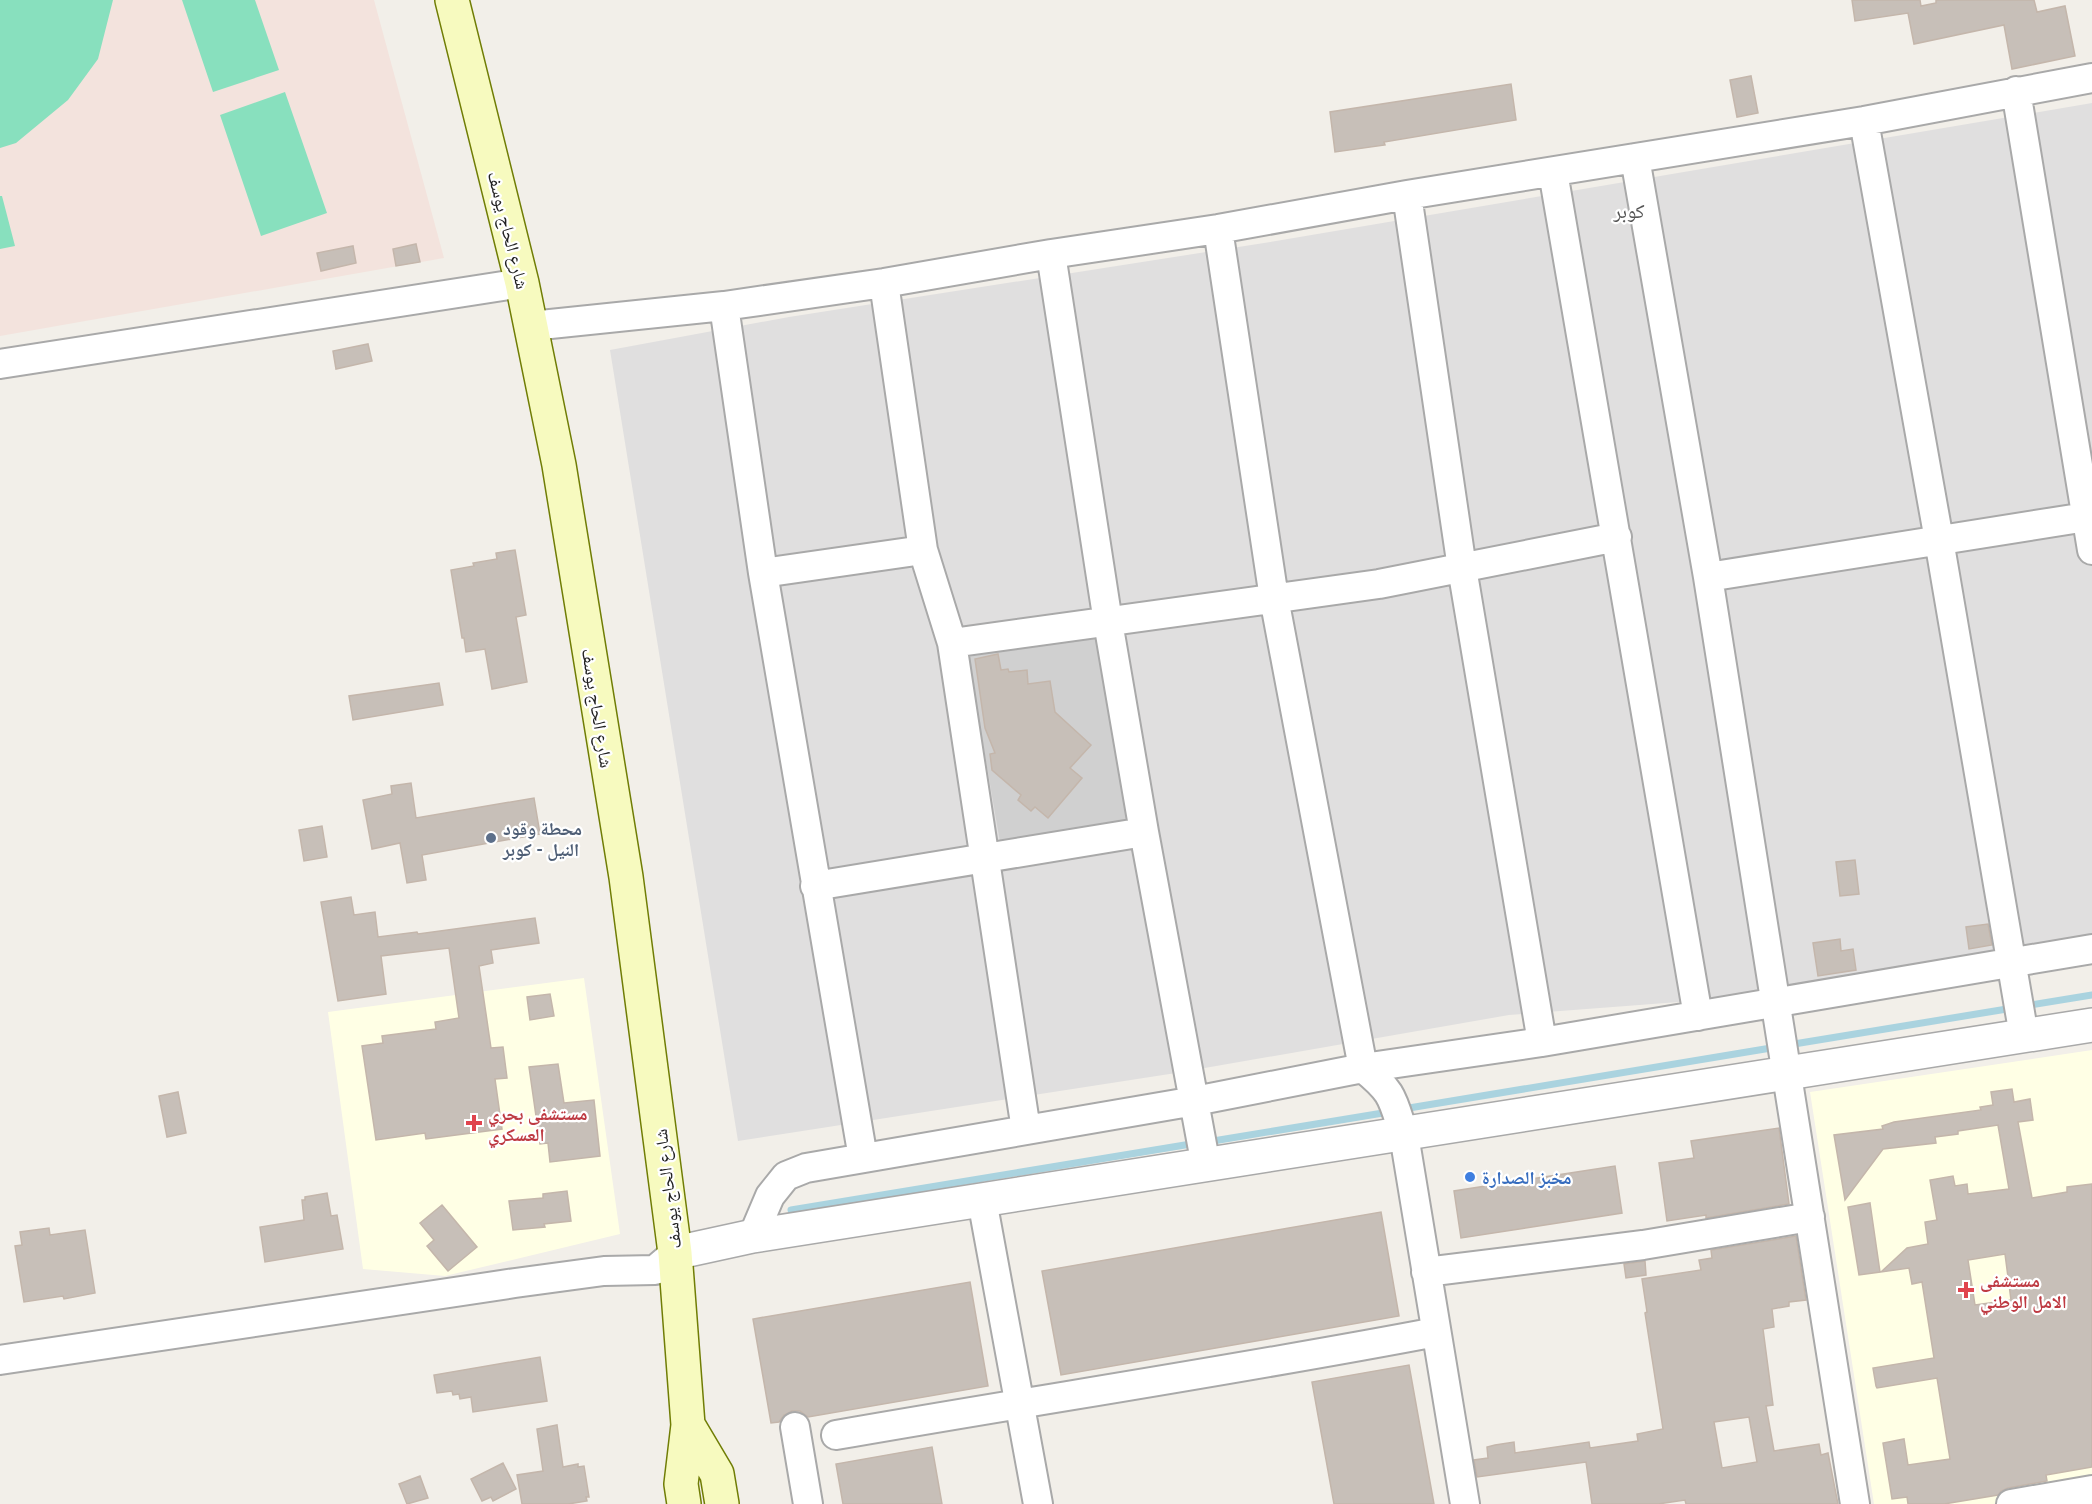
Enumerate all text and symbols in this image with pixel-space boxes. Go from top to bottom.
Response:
street label: شارع الحاج يوسف [482,169,534,292]
district label: كوبر [1612,198,1645,223]
street label: شارع الحاج يوسف [576,647,618,770]
place label: محطة وقود النيل - كوبر [502,817,582,861]
marker: محطة وقود النيل - كوبر [484,831,498,845]
place label: مستشفى بحري العسكري [488,1102,588,1149]
marker: مستشفى بحري العسكري [465,1114,483,1132]
street label: شارع الحاج يوسف [649,1128,687,1250]
place label: مخبز الصدارة [1482,1166,1572,1189]
marker: مخبز الصدارة [1463,1170,1477,1184]
place label: مستشفى الامل الوطني [1980,1269,2067,1316]
marker: مستشفى الامل الوطني [1957,1281,1975,1299]

